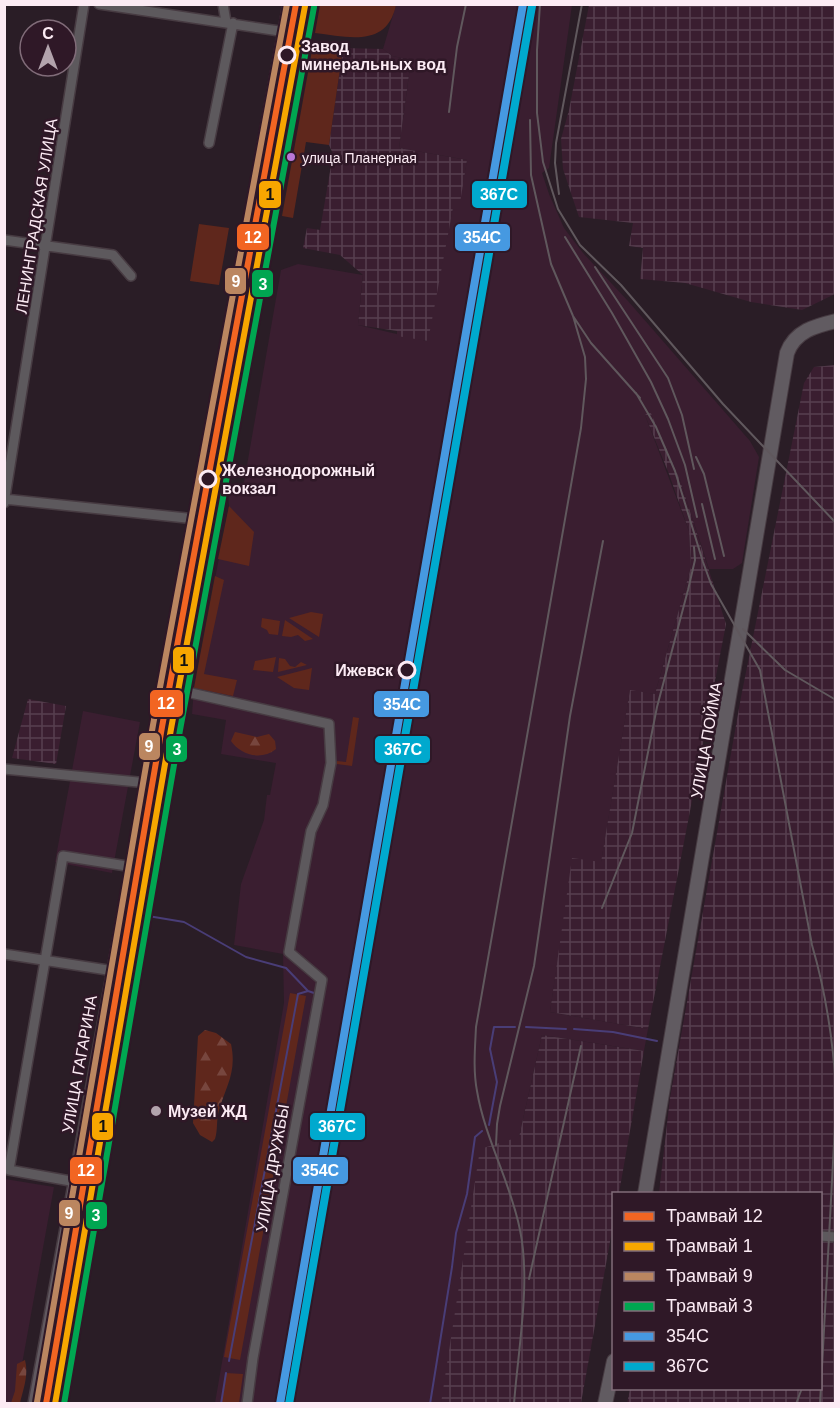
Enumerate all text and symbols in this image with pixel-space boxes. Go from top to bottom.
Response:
north arrow [18,18,78,78]
text: С [42,25,54,42]
place label: Завод минеральных вод [301,38,446,73]
marker: Завод минеральных вод [278,46,296,64]
street label: ЛЕНИНГРАДСКАЯ УЛИЦА [13,117,60,315]
place label: улица Планерная [302,150,417,166]
marker: улица Планерная [285,151,297,163]
line badge: 1 [258,180,282,209]
line badge: 367С [471,180,528,209]
text: 1 [266,186,275,203]
text: 367С [480,186,519,203]
line badge: 12 [236,223,270,251]
line badge: 354С [454,223,511,252]
text: 12 [244,229,262,246]
text: 354С [463,229,502,246]
line badge: 9 [224,267,247,295]
line badge: 3 [251,269,274,298]
text: 9 [232,273,241,290]
text: 3 [259,276,268,293]
place label: Железнодорожный вокзал [221,462,375,497]
marker: Железнодорожный вокзал [199,470,217,488]
line badge: 1 [172,646,195,674]
text: 1 [180,652,189,669]
marker: Ижевск [398,661,416,679]
place label: Ижевск [335,662,394,679]
street label: УЛИЦА ПОЙМА [687,680,725,800]
line badge: 12 [149,689,184,718]
line badge: 354С [373,690,430,718]
text: 12 [157,695,175,712]
text: 354С [383,696,422,713]
line badge: 9 [138,732,161,761]
line badge: 3 [165,735,188,763]
line badge: 367С [374,735,431,764]
text: 9 [145,738,154,755]
text: 3 [173,741,182,758]
text: 367С [384,741,423,758]
street label: УЛИЦА ГАГАРИНА [59,994,100,1134]
place label: Музей ЖД [168,1103,247,1120]
street label: УЛИЦА ДРУЖБЫ [253,1103,292,1233]
marker: Музей ЖД [149,1104,163,1118]
line badge: 1 [91,1112,114,1141]
line badge: 367С [309,1112,366,1141]
text: 1 [99,1118,108,1135]
text: 367С [318,1118,357,1135]
line badge: 12 [69,1156,103,1185]
line badge: 354С [292,1156,349,1185]
text: 12 [77,1162,95,1179]
text: 354С [301,1162,340,1179]
legend [612,1192,822,1390]
line badge: 9 [58,1199,81,1227]
line badge: 3 [85,1201,108,1230]
text: 9 [65,1205,74,1222]
text: Трамвай 12 [666,1206,763,1226]
text: 3 [92,1207,101,1224]
text: Трамвай 1 [666,1236,753,1256]
text: Трамвай 9 [666,1266,753,1286]
text: Трамвай 3 [666,1296,753,1316]
text: 354С [666,1326,709,1346]
text: 367С [666,1356,709,1376]

